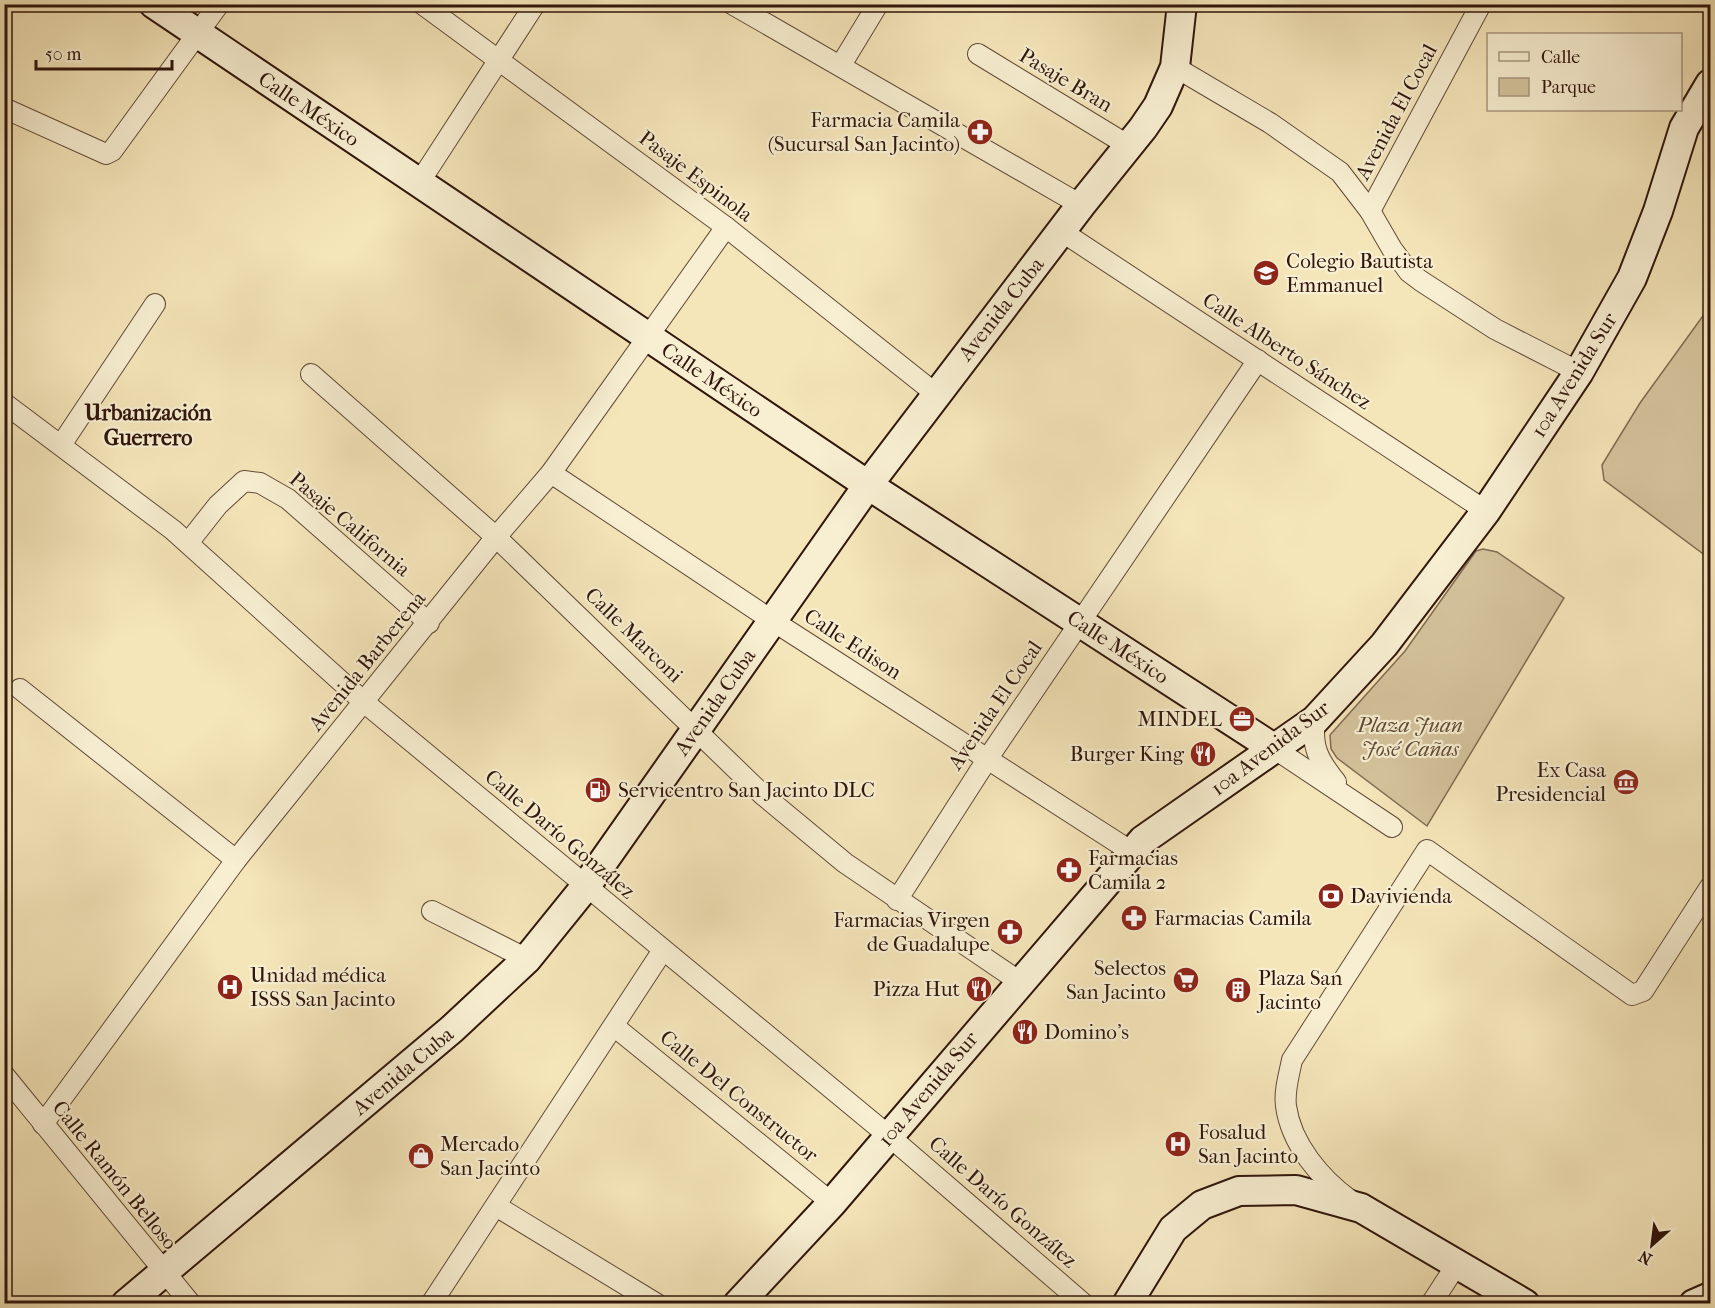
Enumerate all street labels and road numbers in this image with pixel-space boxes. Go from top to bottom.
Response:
street label: Avenida El Cocal [1350,40,1442,185]
street label: Pasaje Bran [1015,43,1117,117]
street label: Calle México [254,67,364,151]
street label: Pasaje Espinola [634,125,758,227]
street label: Avenida Cuba [953,252,1049,366]
street label: Calle Alberto Sánchez [1198,288,1376,414]
street label: 10a Avenida Sur [1526,308,1622,442]
street label: Calle México [657,338,767,422]
street label: Pasaje California [285,467,415,582]
street label: Calle Marconi [580,583,688,687]
street label: Avenida Barberena [303,586,431,736]
street label: Calle Edison [800,604,906,684]
street label: Calle México [1063,605,1173,689]
street label: Avenida El Cocal [942,636,1047,775]
street label: Avenida Cuba [669,644,761,761]
street label: 10a Avenida Sur [1206,696,1334,800]
street label: Calle Darío González [480,764,640,904]
street label: Avenida Cuba [347,1022,458,1121]
street label: Calle Del Constructor [655,1025,823,1167]
street label: 10a Avenida Sur [873,1027,983,1151]
street label: Calle Ramón Belloso [48,1096,182,1254]
street label: Calle Darío González [924,1131,1082,1273]

